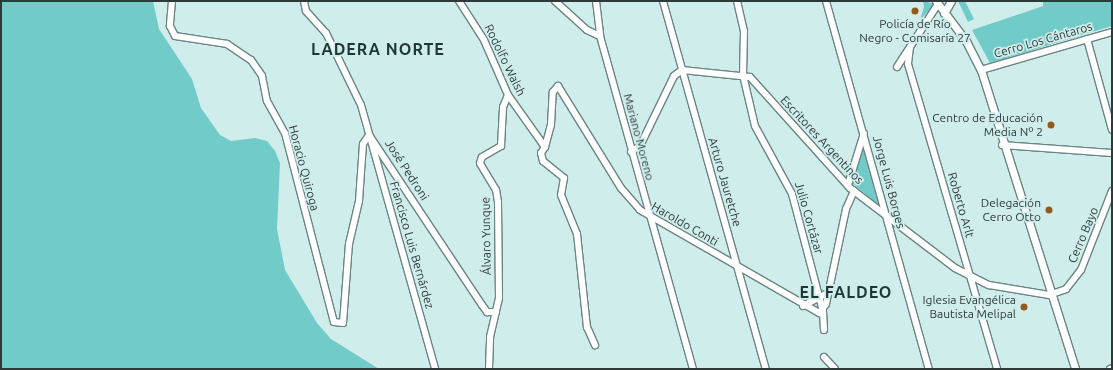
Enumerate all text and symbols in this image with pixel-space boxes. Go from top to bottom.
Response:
marker: Policía de Río Negro - Comisaría 27 [910,6,920,16]
place label: Policía de Río Negro - Comisaría 27 [859,17,971,45]
street label: Cerro Los Cántaros [992,19,1094,61]
street label: Rodolfo Walsh [481,22,529,98]
district label: LADERA NORTE [311,39,445,59]
street label: Mariano Moreno [620,92,658,182]
street label: Escritores Argentinos [777,93,867,187]
place label: Centro de Educación Media Nº 2 [932,111,1043,139]
marker: Centro de Educación Media Nº 2 [1046,120,1056,130]
street label: Horacio Quiroga [286,124,322,212]
street label: Jorge Luis Borges [870,134,908,230]
street label: Arturo Jauretche [705,136,745,228]
street label: José Pedroni [382,137,432,203]
street label: Roberto Arlt [945,171,977,239]
street label: Francisco Luis Bernárdez [387,180,437,310]
street label: Julio Cortázar [792,180,826,256]
place label: Delegación Cerro Otto [981,196,1041,224]
street label: Álvaro Yunque [478,197,494,275]
street label: Haroldo Conti [649,199,721,249]
marker: Delegación Cerro Otto [1044,205,1054,215]
street label: Cerro Bayo [1065,205,1101,265]
district label: EL FALDEO [800,282,892,302]
place label: Iglesia Evangélica Bautista Melipal [922,293,1016,321]
marker: Iglesia Evangélica Bautista Melipal [1019,302,1029,312]

